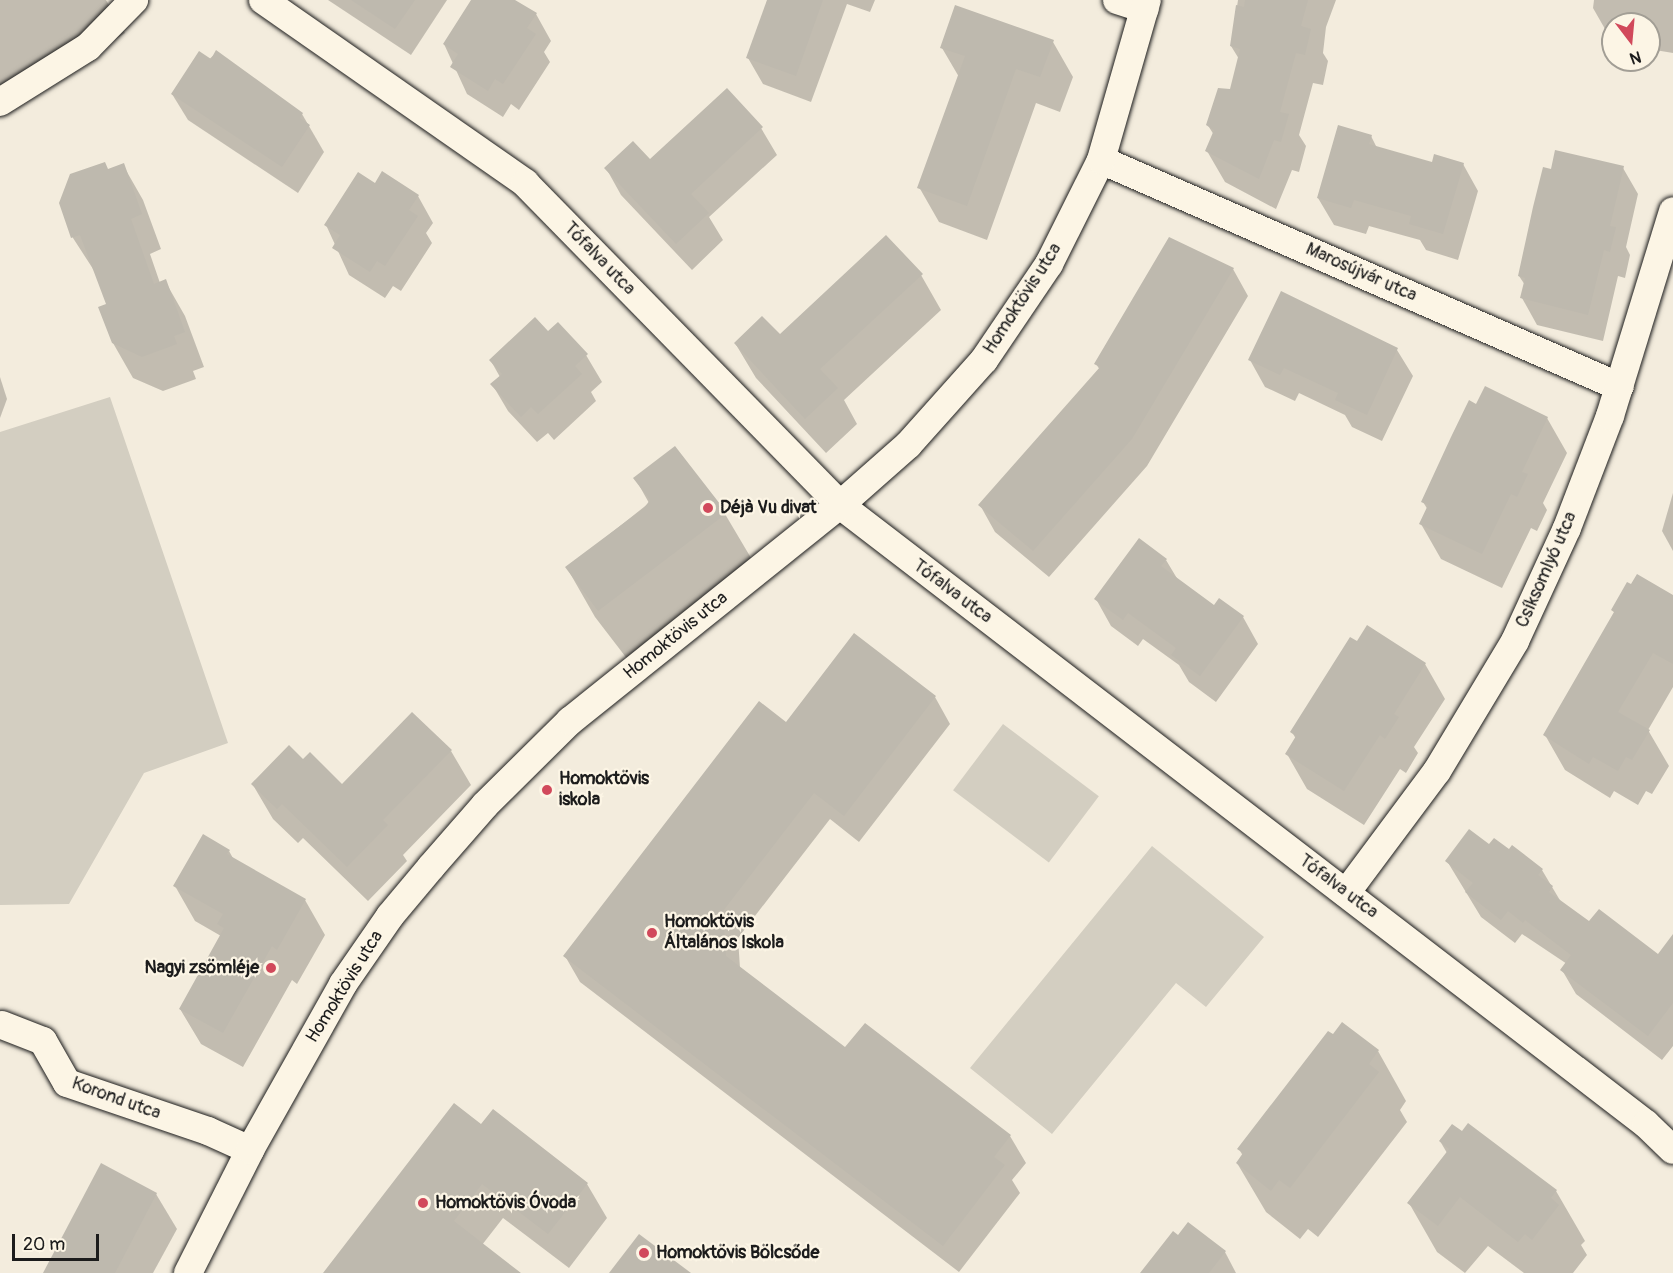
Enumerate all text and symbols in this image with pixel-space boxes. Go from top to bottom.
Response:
north arrow [1601,12,1661,72]
text: N [1627,46,1643,68]
street label: Tófalva utca [559,218,639,300]
street label: Marosújvár utca [1302,239,1420,307]
street label: Homoktövis utca [979,240,1067,358]
place label: Déjà Vu divat [720,497,817,519]
marker: Déjà Vu divat [701,501,715,515]
street label: Csíksomlyó utca [1512,509,1582,631]
street label: Tófalva utca [908,555,996,629]
street label: Homoktövis utca [620,587,732,685]
place label: Homoktövis iskola [559,769,649,812]
marker: Homoktövis iskola [540,783,554,797]
street label: Tófalva utca [1294,850,1382,924]
place label: Homoktövis Általános Iskola [664,912,784,954]
marker: Homoktövis Általános Iskola [645,926,659,940]
street label: Homoktövis utca [302,927,388,1047]
place label: Nagyi zsömléje [144,957,259,979]
marker: Nagyi zsömléje [264,961,278,975]
street label: Korond utca [69,1073,163,1125]
place label: Homoktövis Óvoda [435,1192,576,1214]
marker: Homoktövis Óvoda [416,1196,430,1210]
scale bar [15,1222,102,1260]
text: 20 m [23,1233,65,1256]
place label: Homoktövis Bölcsőde [656,1242,819,1264]
marker: Homoktövis Bölcsőde [637,1246,651,1260]

